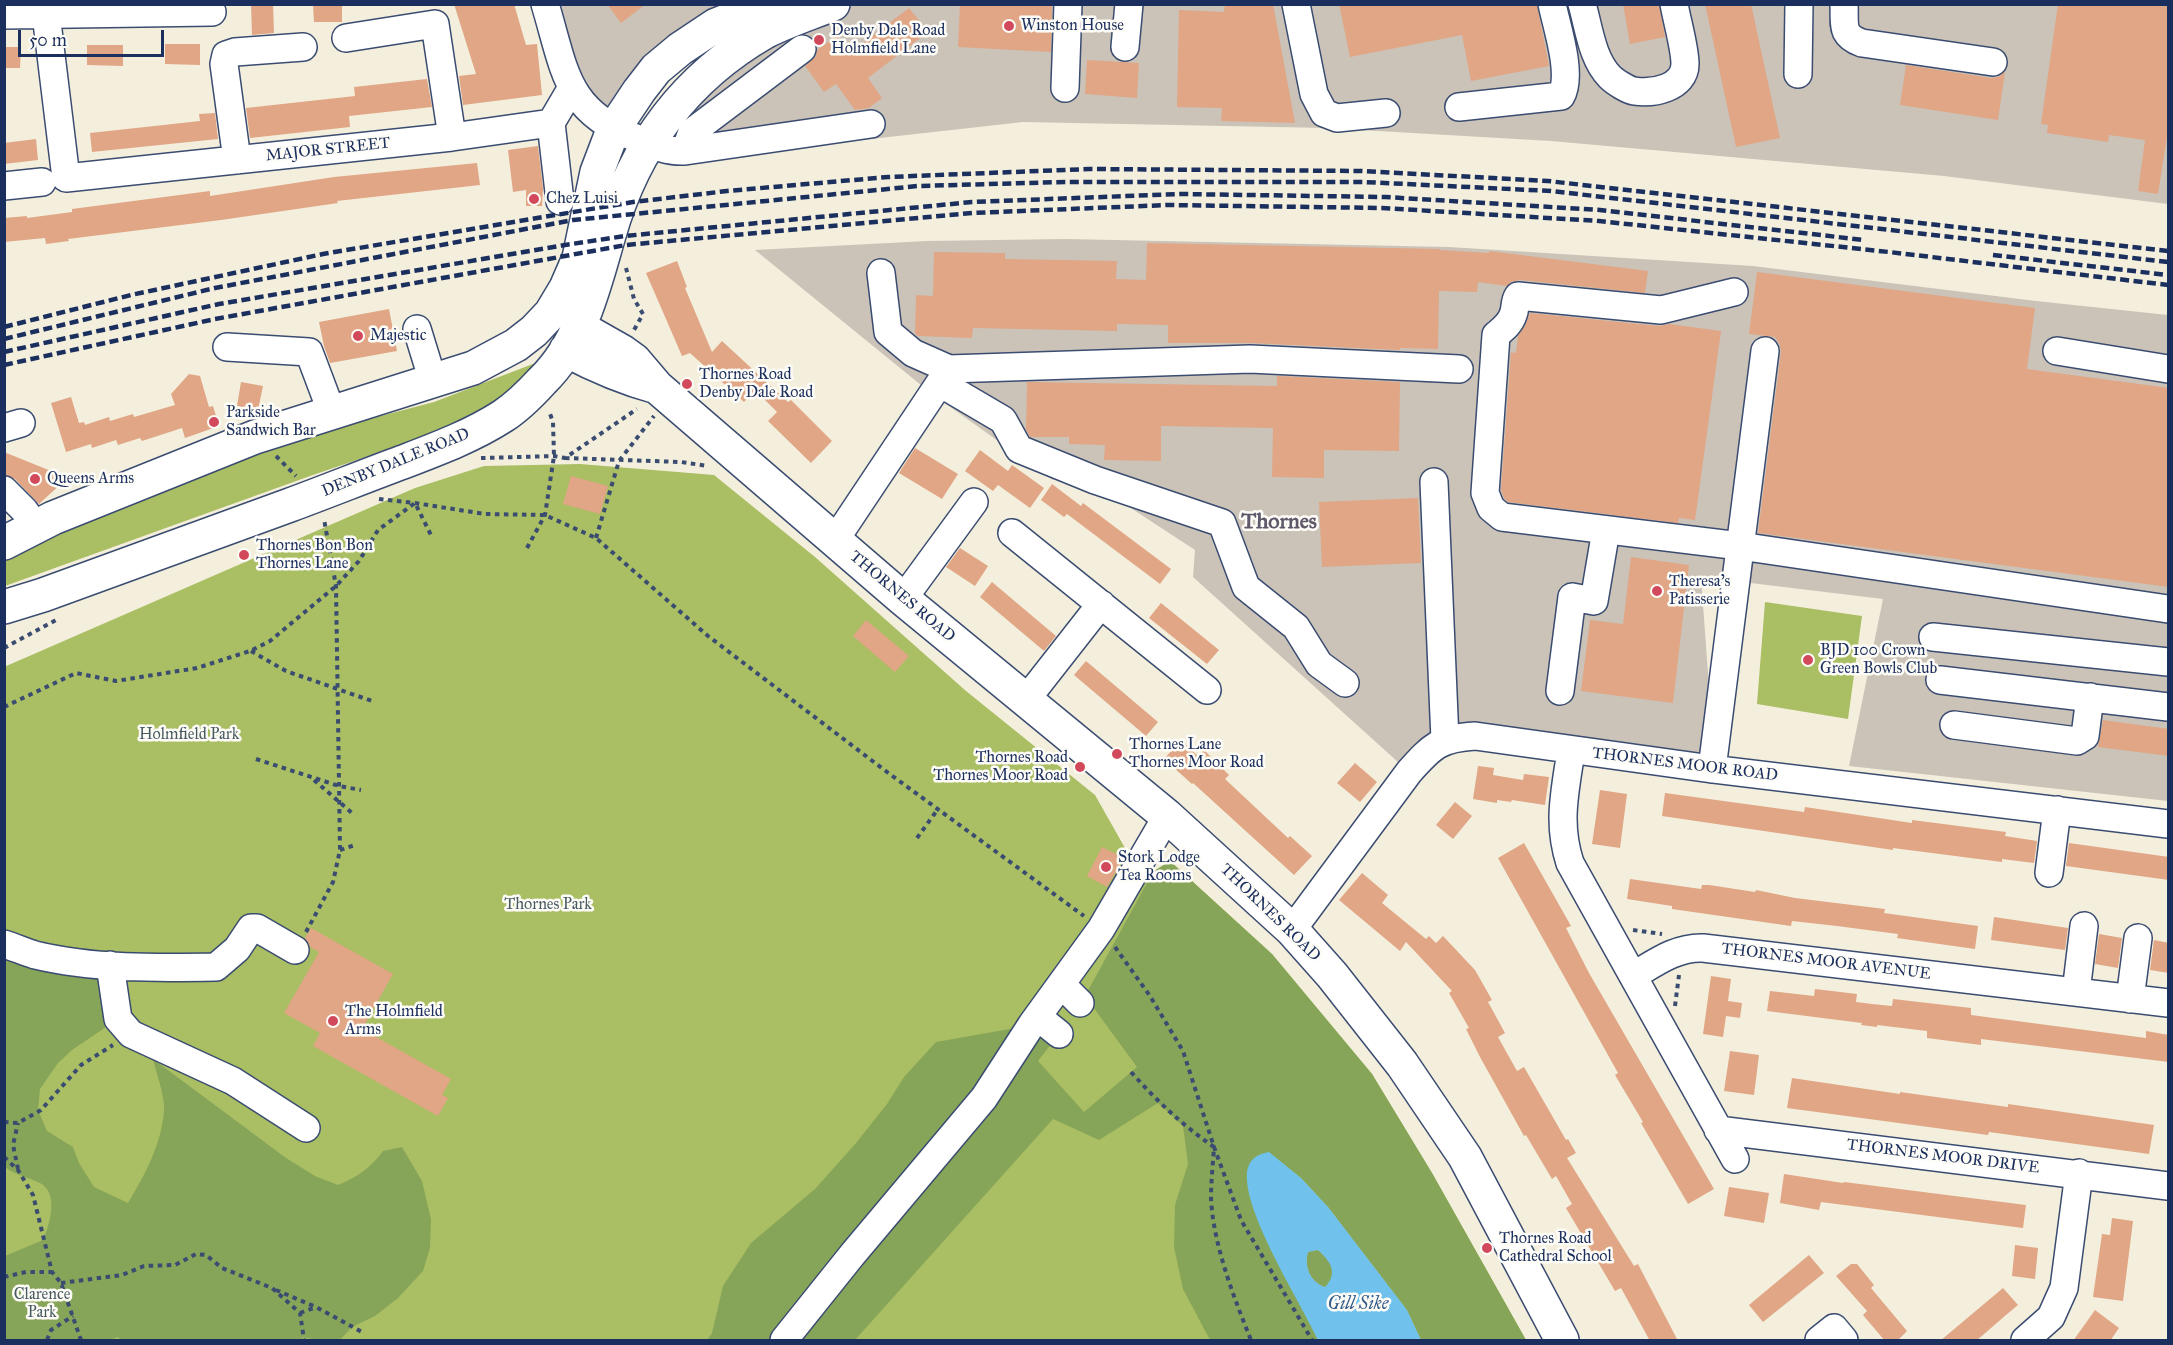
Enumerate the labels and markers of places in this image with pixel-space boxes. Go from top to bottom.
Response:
place label: Winston House [1021,16,1124,36]
marker: Winston House [1002,19,1016,33]
place label: Denby Dale Road Holmfield Lane [831,21,945,59]
marker: Denby Dale Road Holmfield Lane [812,33,826,47]
place label: Chez Luisi [546,189,618,209]
marker: Chez Luisi [527,192,541,206]
place label: Majestic [370,326,426,346]
marker: Majestic [351,329,365,343]
place label: Thornes Road Denby Dale Road [699,365,813,403]
marker: Thornes Road Denby Dale Road [680,377,694,391]
place label: Parkside Sandwich Bar [226,403,316,441]
marker: Parkside Sandwich Bar [207,415,221,429]
place label: Queens Arms [47,469,134,489]
marker: Queens Arms [28,472,42,486]
place label: Thornes Bon Bon Thornes Lane [256,536,373,574]
marker: Thornes Bon Bon Thornes Lane [237,548,251,562]
place label: Theresa's Patisserie [1669,572,1730,610]
marker: Theresa's Patisserie [1650,584,1664,598]
place label: BJD 100 Crown Green Bowls Club [1820,641,1937,679]
marker: BJD 100 Crown Green Bowls Club [1801,653,1815,667]
place label: Thornes Lane Thornes Moor Road [1129,735,1264,773]
marker: Thornes Lane Thornes Moor Road [1110,747,1124,761]
place label: Thornes Road Thornes Moor Road [933,748,1068,786]
marker: Thornes Road Thornes Moor Road [1073,760,1087,774]
place label: Stork Lodge Tea Rooms [1118,848,1200,886]
marker: Stork Lodge Tea Rooms [1099,860,1113,874]
place label: The Holmfield Arms [345,1002,443,1040]
marker: The Holmfield Arms [326,1014,340,1028]
place label: Thornes Road Cathedral School [1499,1229,1612,1267]
marker: Thornes Road Cathedral School [1480,1241,1494,1255]

